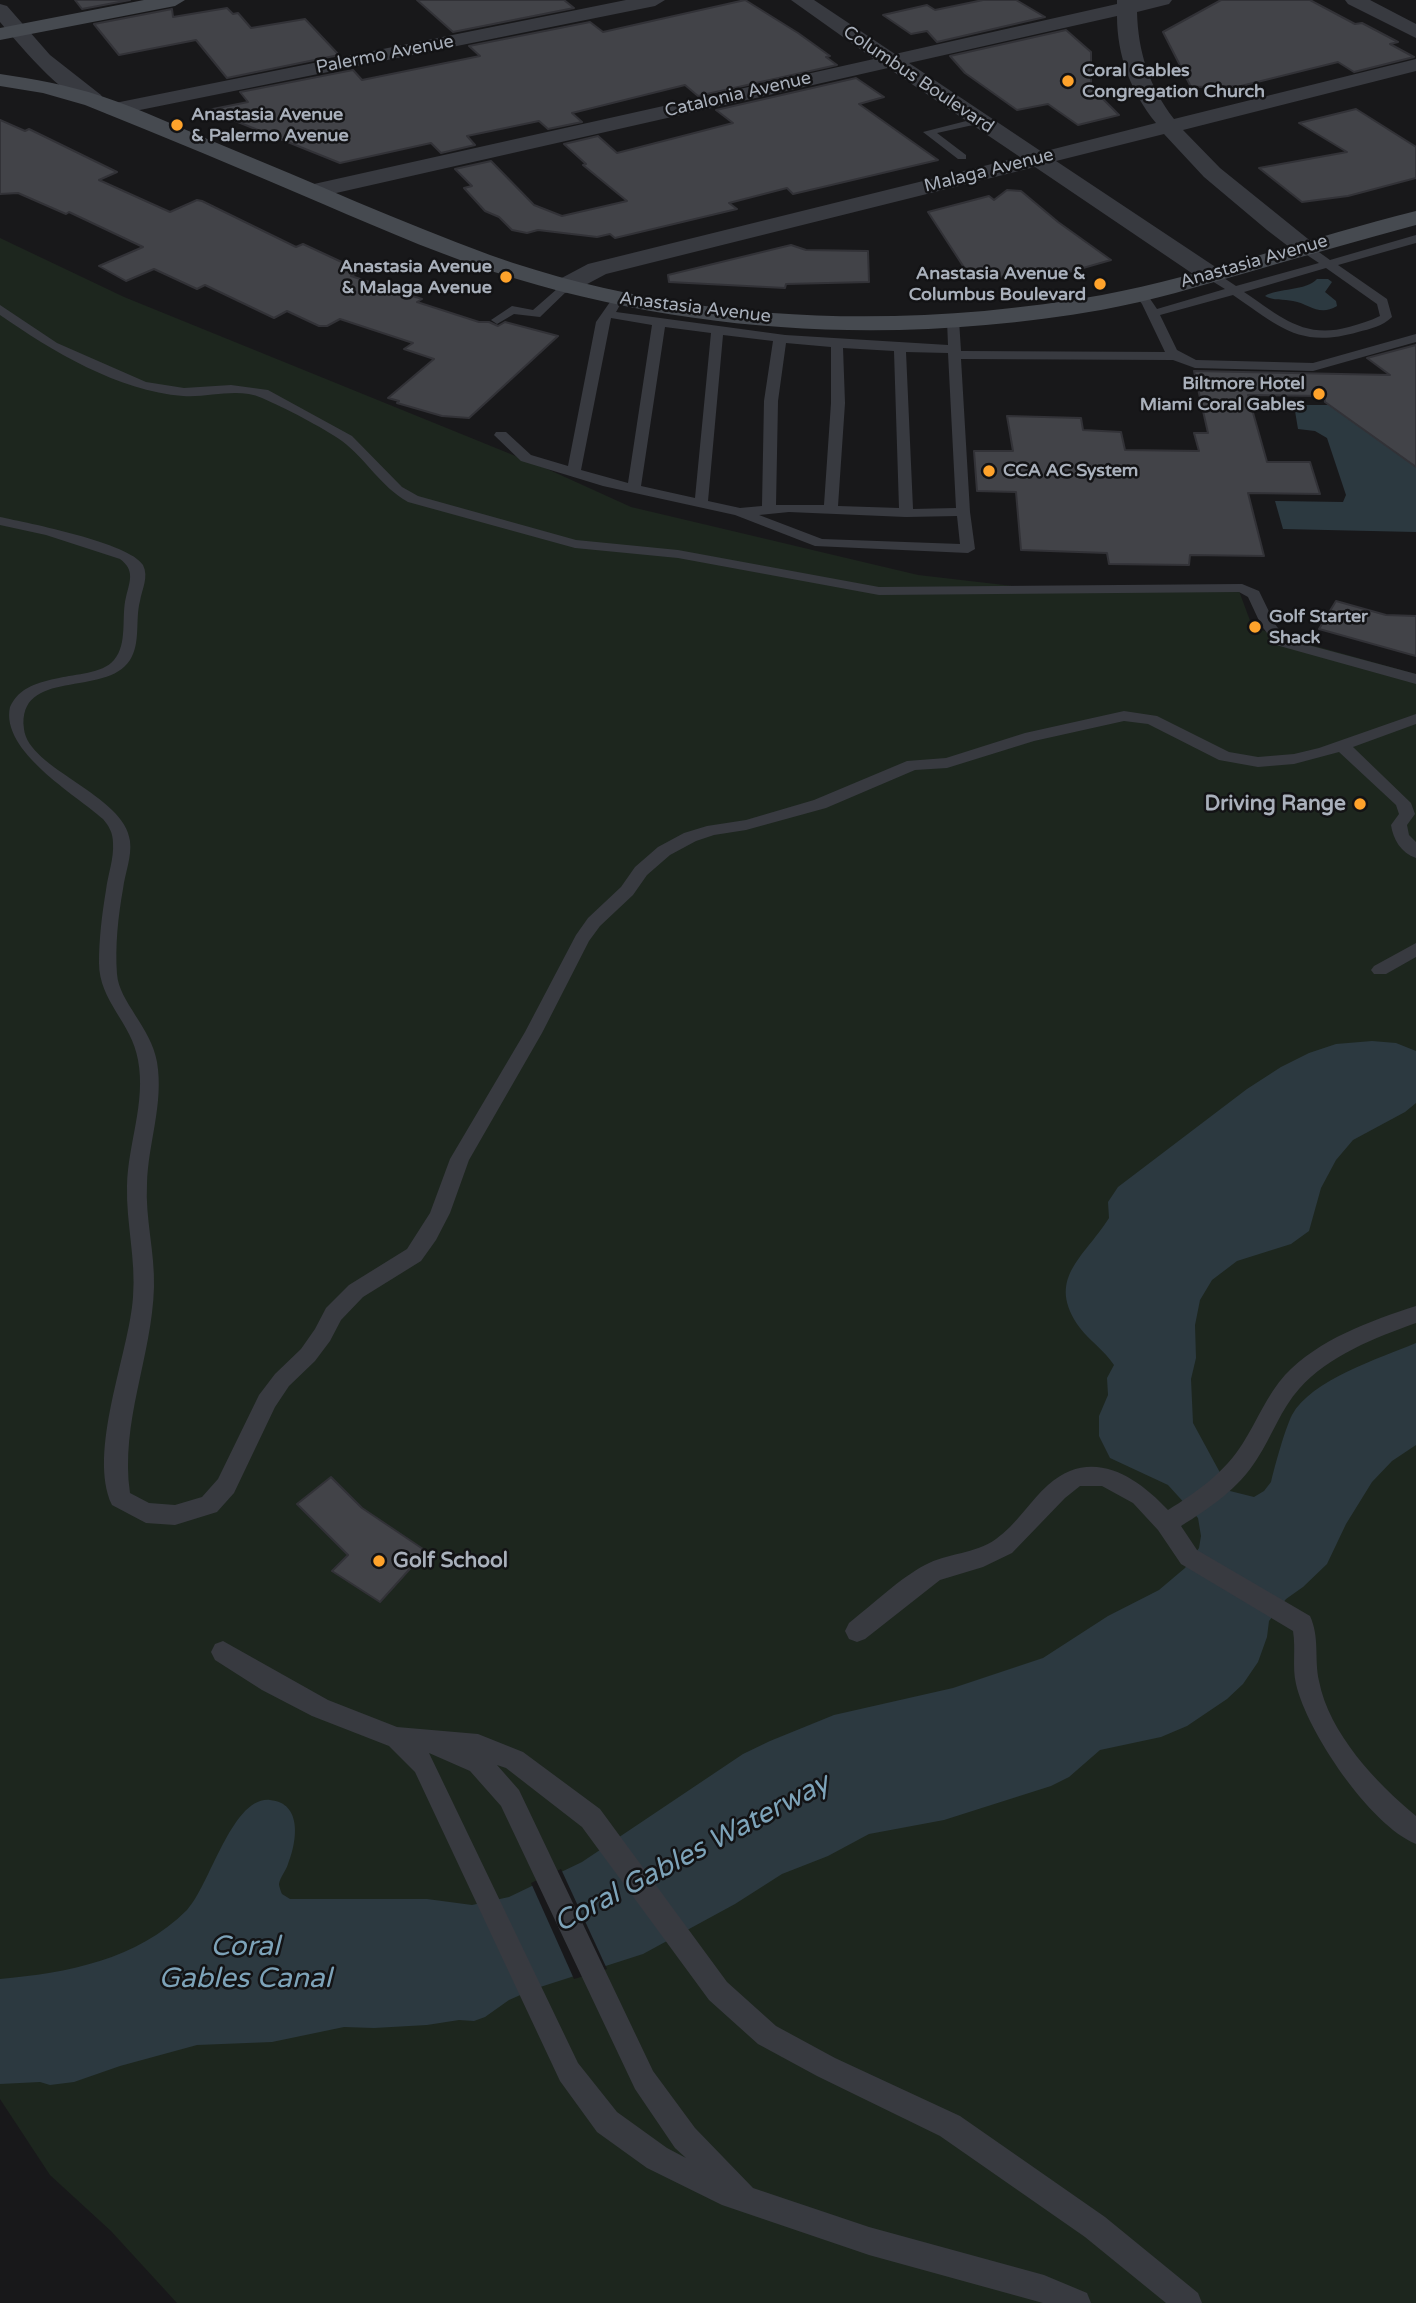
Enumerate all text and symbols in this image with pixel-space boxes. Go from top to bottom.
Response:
street label: Columbus Boulevard [839,22,997,138]
street label: Palermo Avenue [314,31,456,79]
place label: Coral Gables Congregation Church [1082,60,1265,102]
street label: Catalonia Avenue [663,68,813,122]
marker: Coral Gables Congregation Church [1060,73,1076,89]
place label: Anastasia Avenue & Palermo Avenue [191,104,349,146]
marker: Anastasia Avenue & Palermo Avenue [169,117,185,133]
street label: Malaga Avenue [922,144,1056,198]
street label: Anastasia Avenue [1178,231,1330,293]
place label: Anastasia Avenue & Malaga Avenue [340,256,492,298]
place label: Anastasia Avenue & Columbus Boulevard [909,263,1086,306]
marker: Anastasia Avenue & Malaga Avenue [498,269,514,285]
marker: Anastasia Avenue & Columbus Boulevard [1092,276,1108,292]
street label: Anastasia Avenue [618,288,772,328]
place label: Biltmore Hotel Miami Coral Gables [1140,373,1305,416]
marker: Biltmore Hotel Miami Coral Gables [1311,386,1327,402]
place label: CCA AC System [1003,460,1138,482]
marker: CCA AC System [981,463,997,479]
place label: Golf Starter Shack [1269,606,1368,648]
marker: Golf Starter Shack [1247,619,1263,635]
place label: Driving Range [1205,791,1346,817]
marker: Driving Range [1352,796,1368,812]
place label: Golf School [393,1548,508,1574]
marker: Golf School [371,1553,387,1569]
water label: Coral Gables Waterway [549,1767,835,1941]
water label: Coral Gables Canal [158,1931,332,1997]

